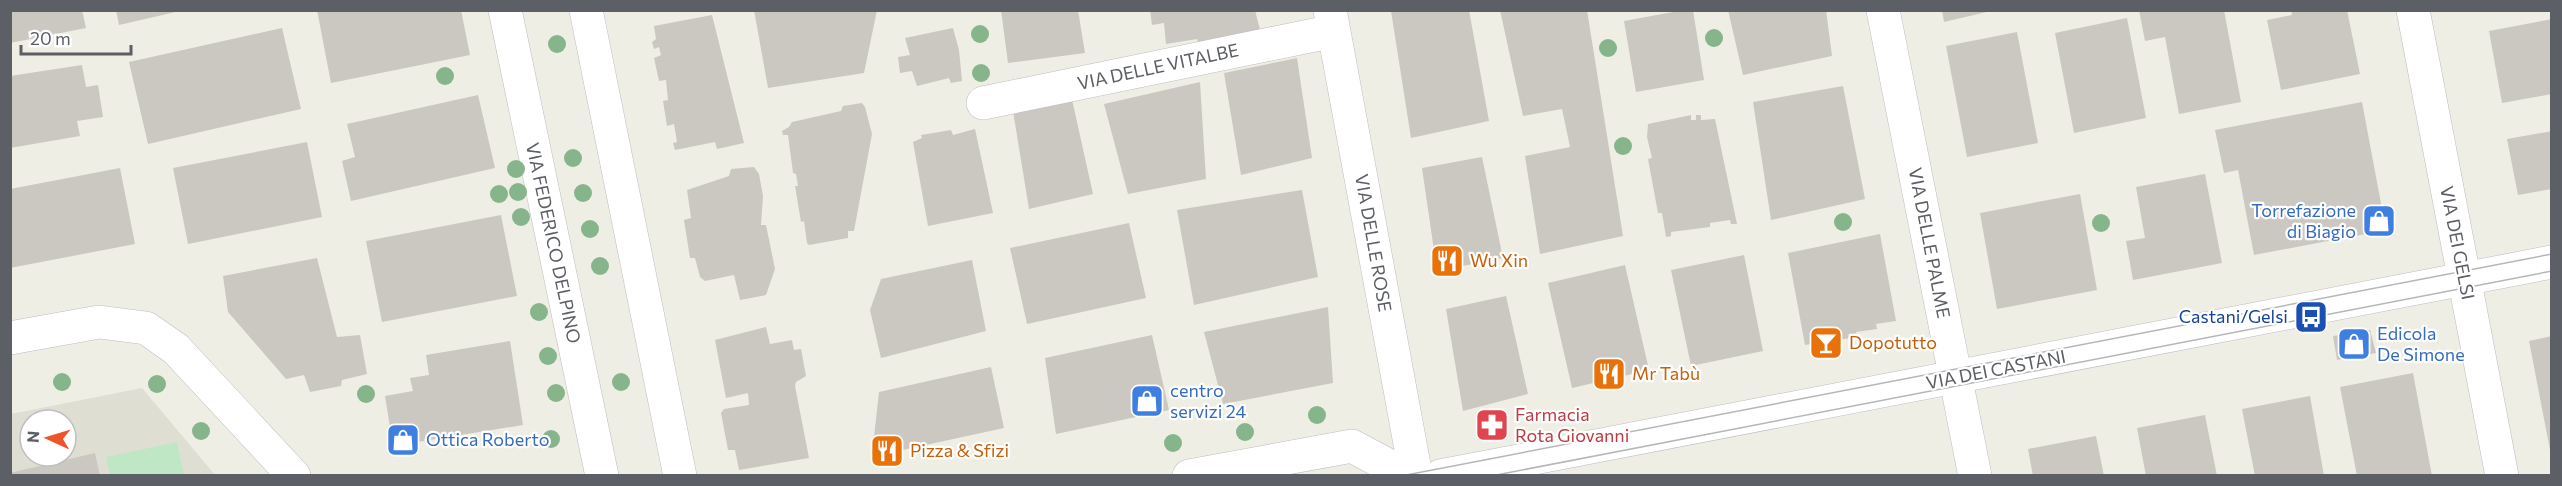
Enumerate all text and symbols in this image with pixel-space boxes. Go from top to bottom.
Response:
scale bar [21,18,130,56]
text: 20 m [30,27,71,49]
street label: VIA DELLE VITALBE [1075,38,1240,94]
street label: VIA FEDERICO DELPINO [522,140,586,345]
street label: VIA DELLE PALME [1905,166,1955,320]
street label: VIA DELLE ROSE [1351,172,1397,314]
street label: VIA DEI GELSI [2436,184,2480,302]
place label: Torrefazione di Biagio [2251,199,2356,242]
shop icon: Torrefazione di Biagio [2361,203,2397,239]
restaurant icon: Wu Xin [1429,243,1465,279]
place label: Wu Xin [1470,249,1528,271]
bus stop icon: Castani/Gelsi [2293,299,2329,335]
place label: Castani/Gelsi [2179,305,2288,327]
place label: Edicola De Simone [2377,322,2465,365]
bar icon: Dopotutto [1808,325,1844,361]
shop icon: Edicola De Simone [2336,326,2372,362]
place label: Dopotutto [1849,331,1937,353]
street label: VIA DEI CASTANI [1924,345,2067,393]
restaurant icon: Mr Tabù [1591,356,1627,392]
place label: Mr Tabù [1632,362,1700,384]
place label: centro servizi 24 [1170,379,1246,422]
shop icon: centro servizi 24 [1129,383,1165,419]
place label: Farmacia Rota Giovanni [1515,403,1629,446]
pharmacy icon: Farmacia Rota Giovanni [1474,407,1510,443]
north arrow [18,408,78,468]
shop icon: Ottica Roberto [385,422,421,458]
place label: Ottica Roberto [426,428,549,450]
text: N [23,430,42,444]
restaurant icon: Pizza & Sfizi [869,433,905,469]
place label: Pizza & Sfizi [910,439,1009,461]

